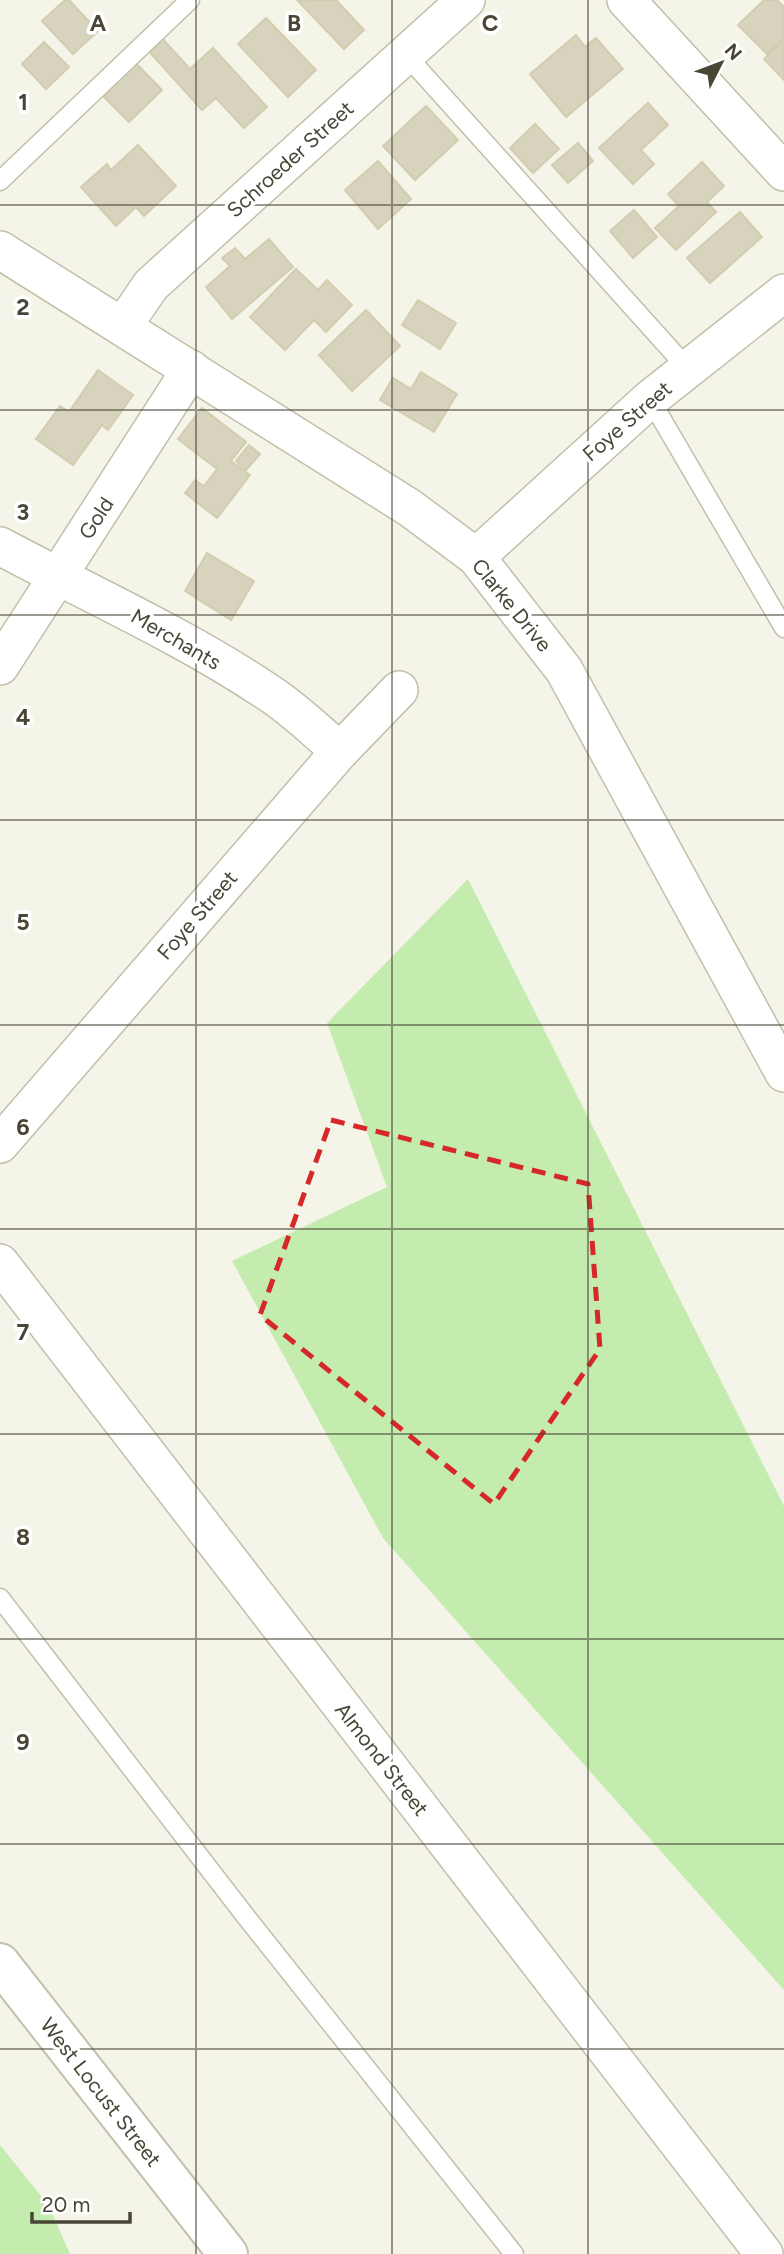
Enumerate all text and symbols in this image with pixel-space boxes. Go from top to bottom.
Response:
text: A [90,9,107,37]
text: B [287,9,301,37]
text: C [482,9,499,37]
north arrow [686,28,756,98]
text: N [720,39,747,65]
text: 1 [18,88,28,116]
street label: Schroeder Street [222,96,358,222]
text: 2 [16,293,30,321]
street label: Foye Street [578,376,677,466]
street label: Gold [73,492,119,544]
text: 3 [17,498,29,526]
street label: Clarke Drive [467,553,557,657]
street label: Merchants [127,603,225,675]
text: 4 [16,703,30,731]
street label: Foye Street [152,865,242,964]
text: 5 [16,908,30,936]
text: 6 [16,1113,30,1141]
text: 7 [17,1318,30,1346]
text: 8 [16,1523,30,1551]
street label: Almond Street [330,1697,434,1821]
text: 9 [16,1728,30,1756]
street label: West Locust Street [35,2013,167,2171]
scale bar [32,2180,130,2224]
text: 20 m [42,2192,90,2217]

